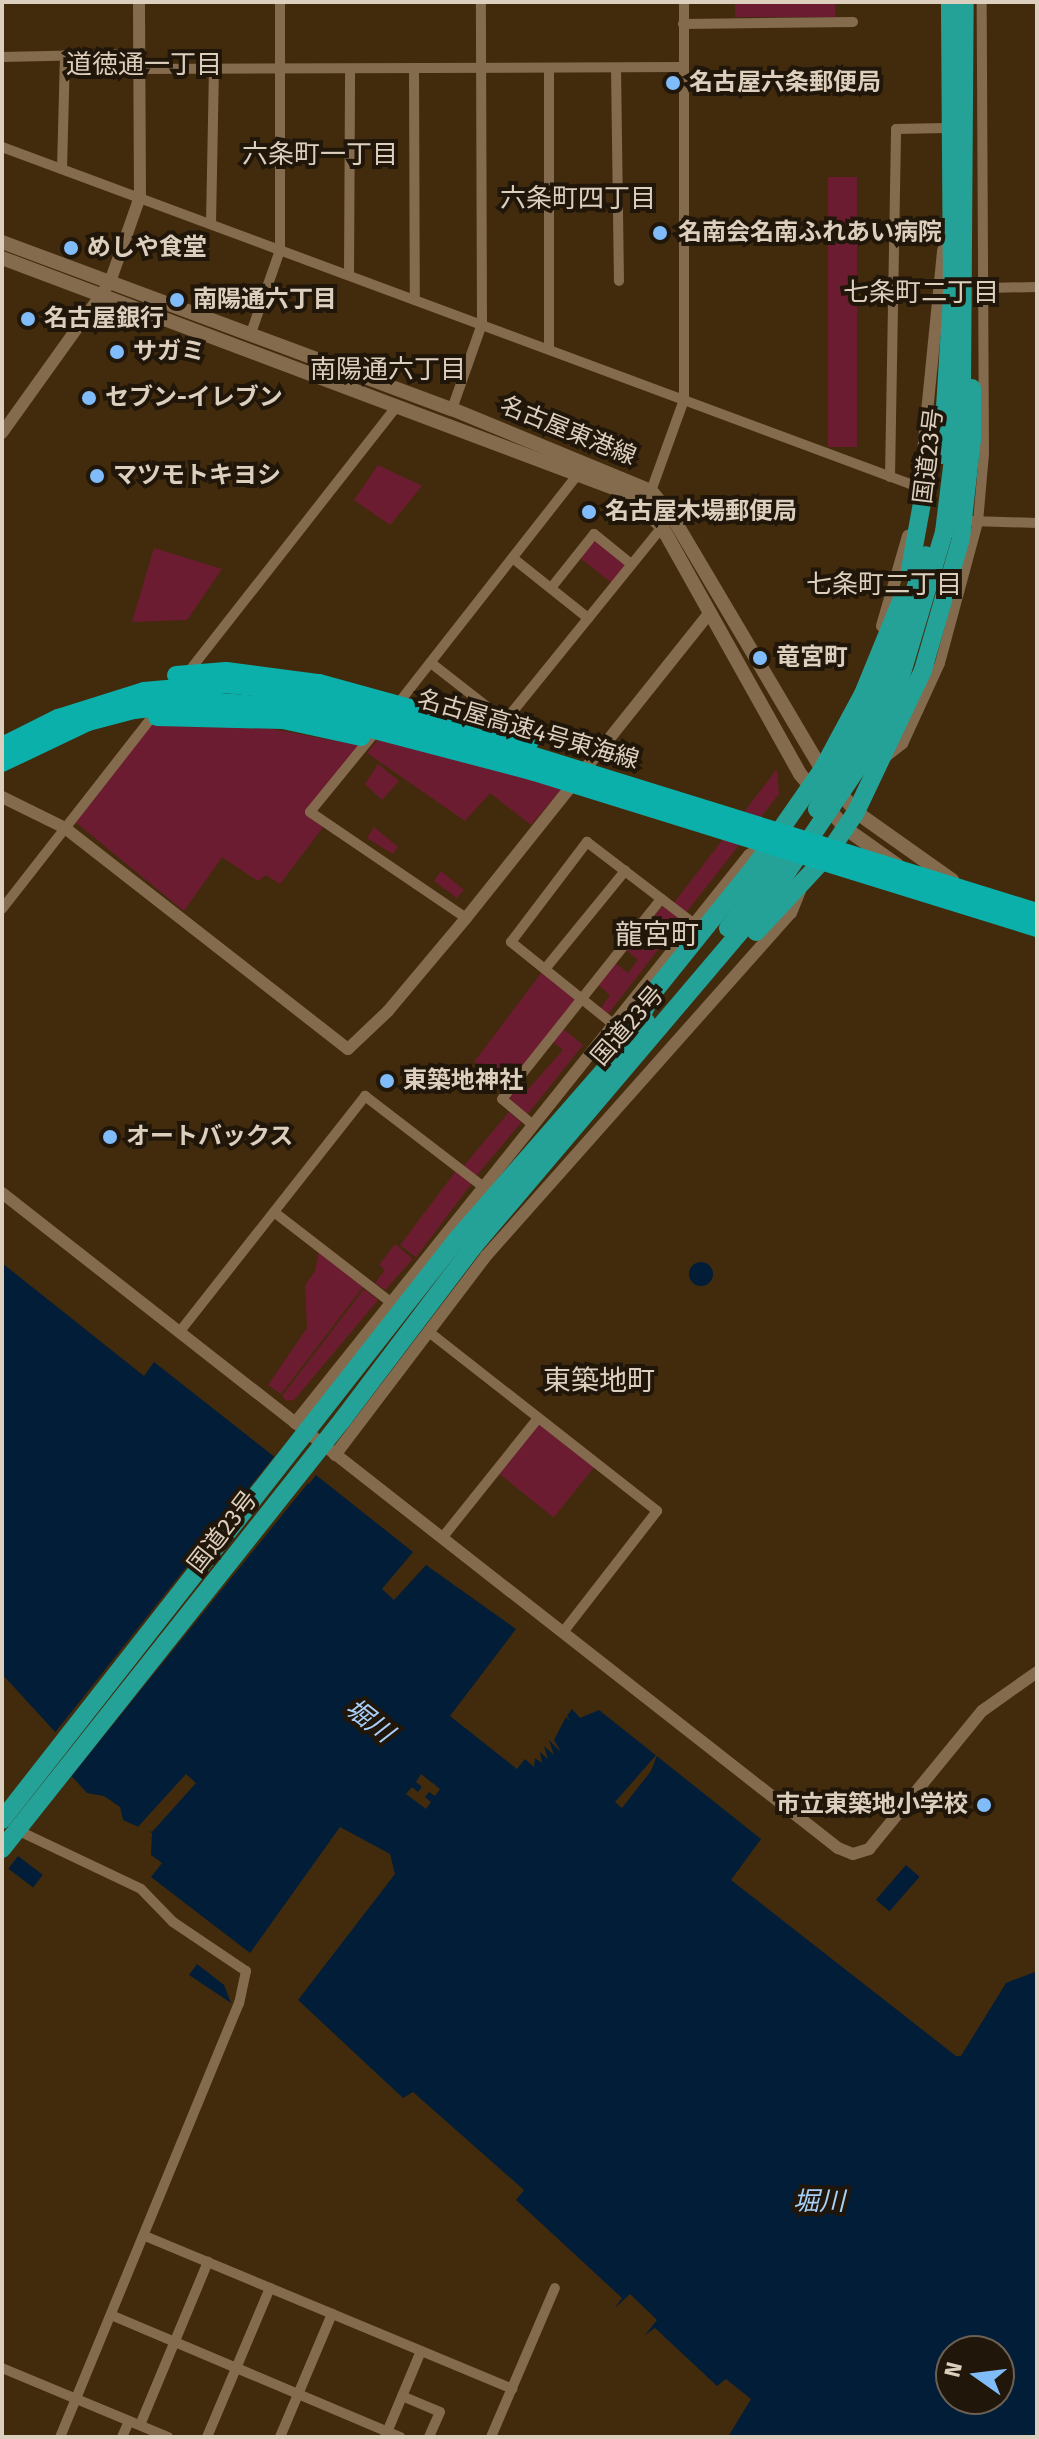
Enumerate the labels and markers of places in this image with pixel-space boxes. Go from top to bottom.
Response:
place label: 名古屋六条郵便局 [689,69,881,97]
marker: 名古屋六条郵便局 [664,74,682,92]
place label: 名南会名南ふれあい病院 [678,219,942,247]
marker: 名南会名南ふれあい病院 [649,222,671,244]
place label: めしや食堂 [87,234,207,262]
marker: めしや食堂 [62,239,80,257]
place label: 南陽通六丁目 [193,286,337,314]
marker: 南陽通六丁目 [168,291,186,309]
place label: 名古屋銀行 [44,305,164,333]
marker: 名古屋銀行 [19,310,37,328]
place label: サガミ [133,338,205,366]
marker: サガミ [108,343,126,361]
place label: セブン-イレブン [105,384,283,412]
marker: セブン-イレブン [80,389,98,407]
place label: マツモトキヨシ [113,462,281,490]
marker: マツモトキヨシ [88,467,106,485]
place label: 名古屋木場郵便局 [605,498,797,526]
marker: 名古屋木場郵便局 [580,503,598,521]
place label: 竜宮町 [776,644,848,672]
marker: 竜宮町 [751,649,769,667]
place label: 東築地神社 [403,1067,523,1095]
marker: 東築地神社 [378,1072,396,1090]
place label: オートバックス [126,1123,294,1151]
marker: オートバックス [101,1128,119,1146]
place label: 市立東築地小学校 [776,1791,968,1819]
marker: 市立東築地小学校 [975,1796,993,1814]

